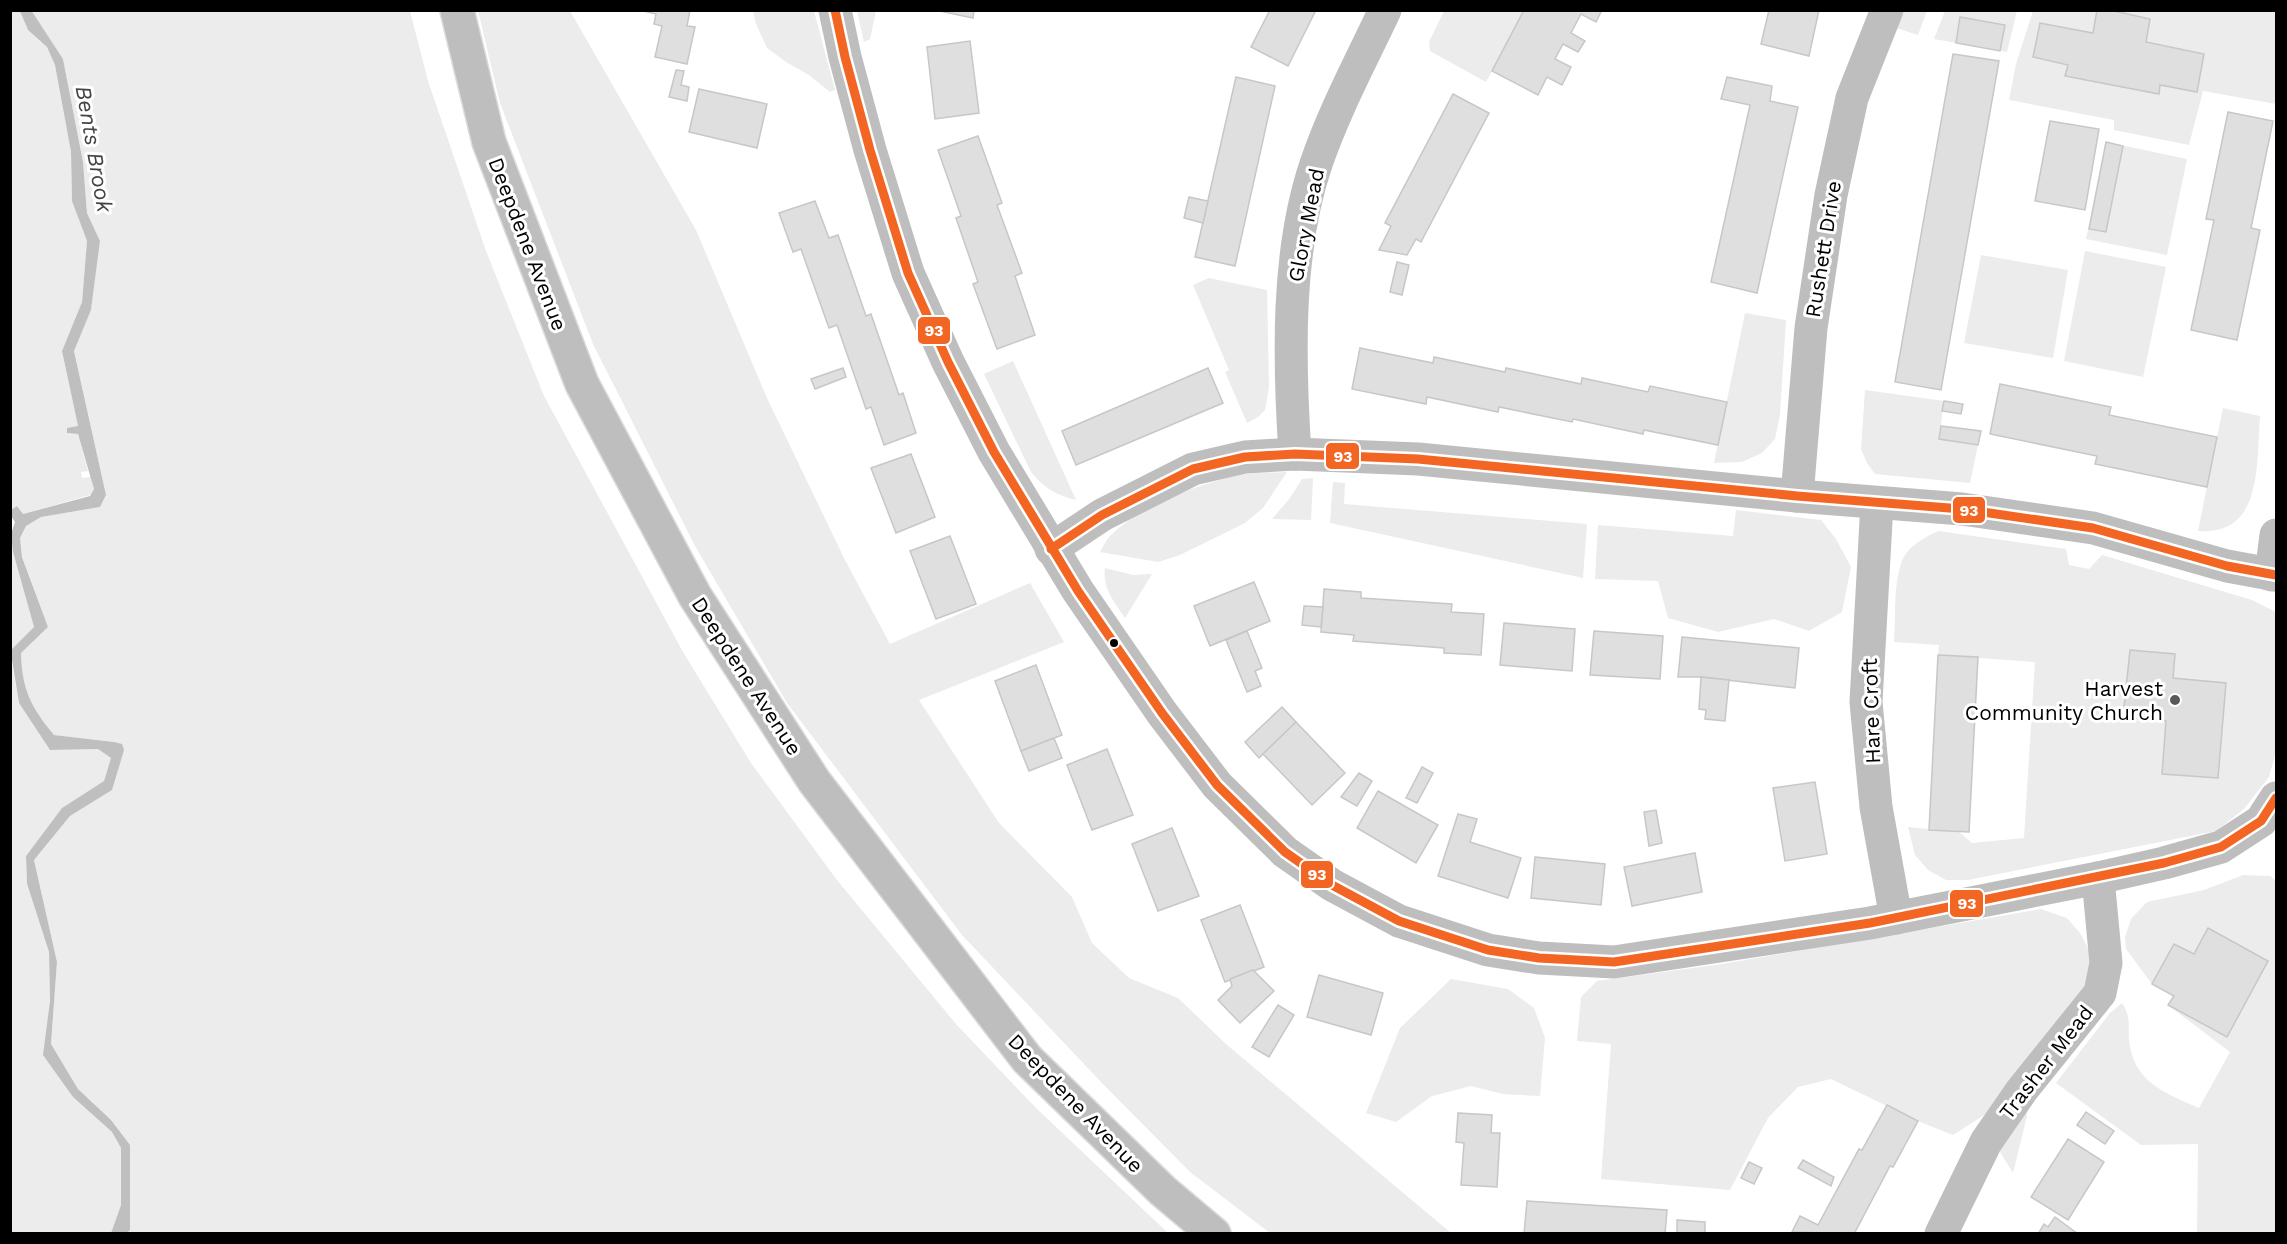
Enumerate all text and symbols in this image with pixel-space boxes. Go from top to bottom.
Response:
water label: Bents Brook [71,84,118,215]
street label: Deepdene Avenue [483,154,573,334]
street label: Glory Mead [1283,166,1329,284]
street label: Rushett Drive [1800,179,1846,319]
line badge: 93 [917,316,951,345]
text: 93 [924,321,944,340]
line badge: 93 [1325,442,1360,470]
text: 93 [1333,447,1353,466]
line badge: 93 [1952,496,1986,524]
text: 93 [1959,501,1979,520]
street label: Deepdene Avenue [687,592,807,760]
unlabelled marker [1108,637,1120,649]
street label: Hare Croft [1857,658,1885,764]
place label: Harvest Community Church [1965,676,2163,725]
marker: Harvest Community Church [2168,693,2182,707]
line badge: 93 [1300,860,1334,889]
text: 93 [1307,865,1327,884]
line badge: 93 [1949,889,1984,918]
text: 93 [1957,894,1977,913]
street label: Trasher Mead [1994,1000,2098,1124]
street label: Deepdene Avenue [1003,1028,1149,1178]

